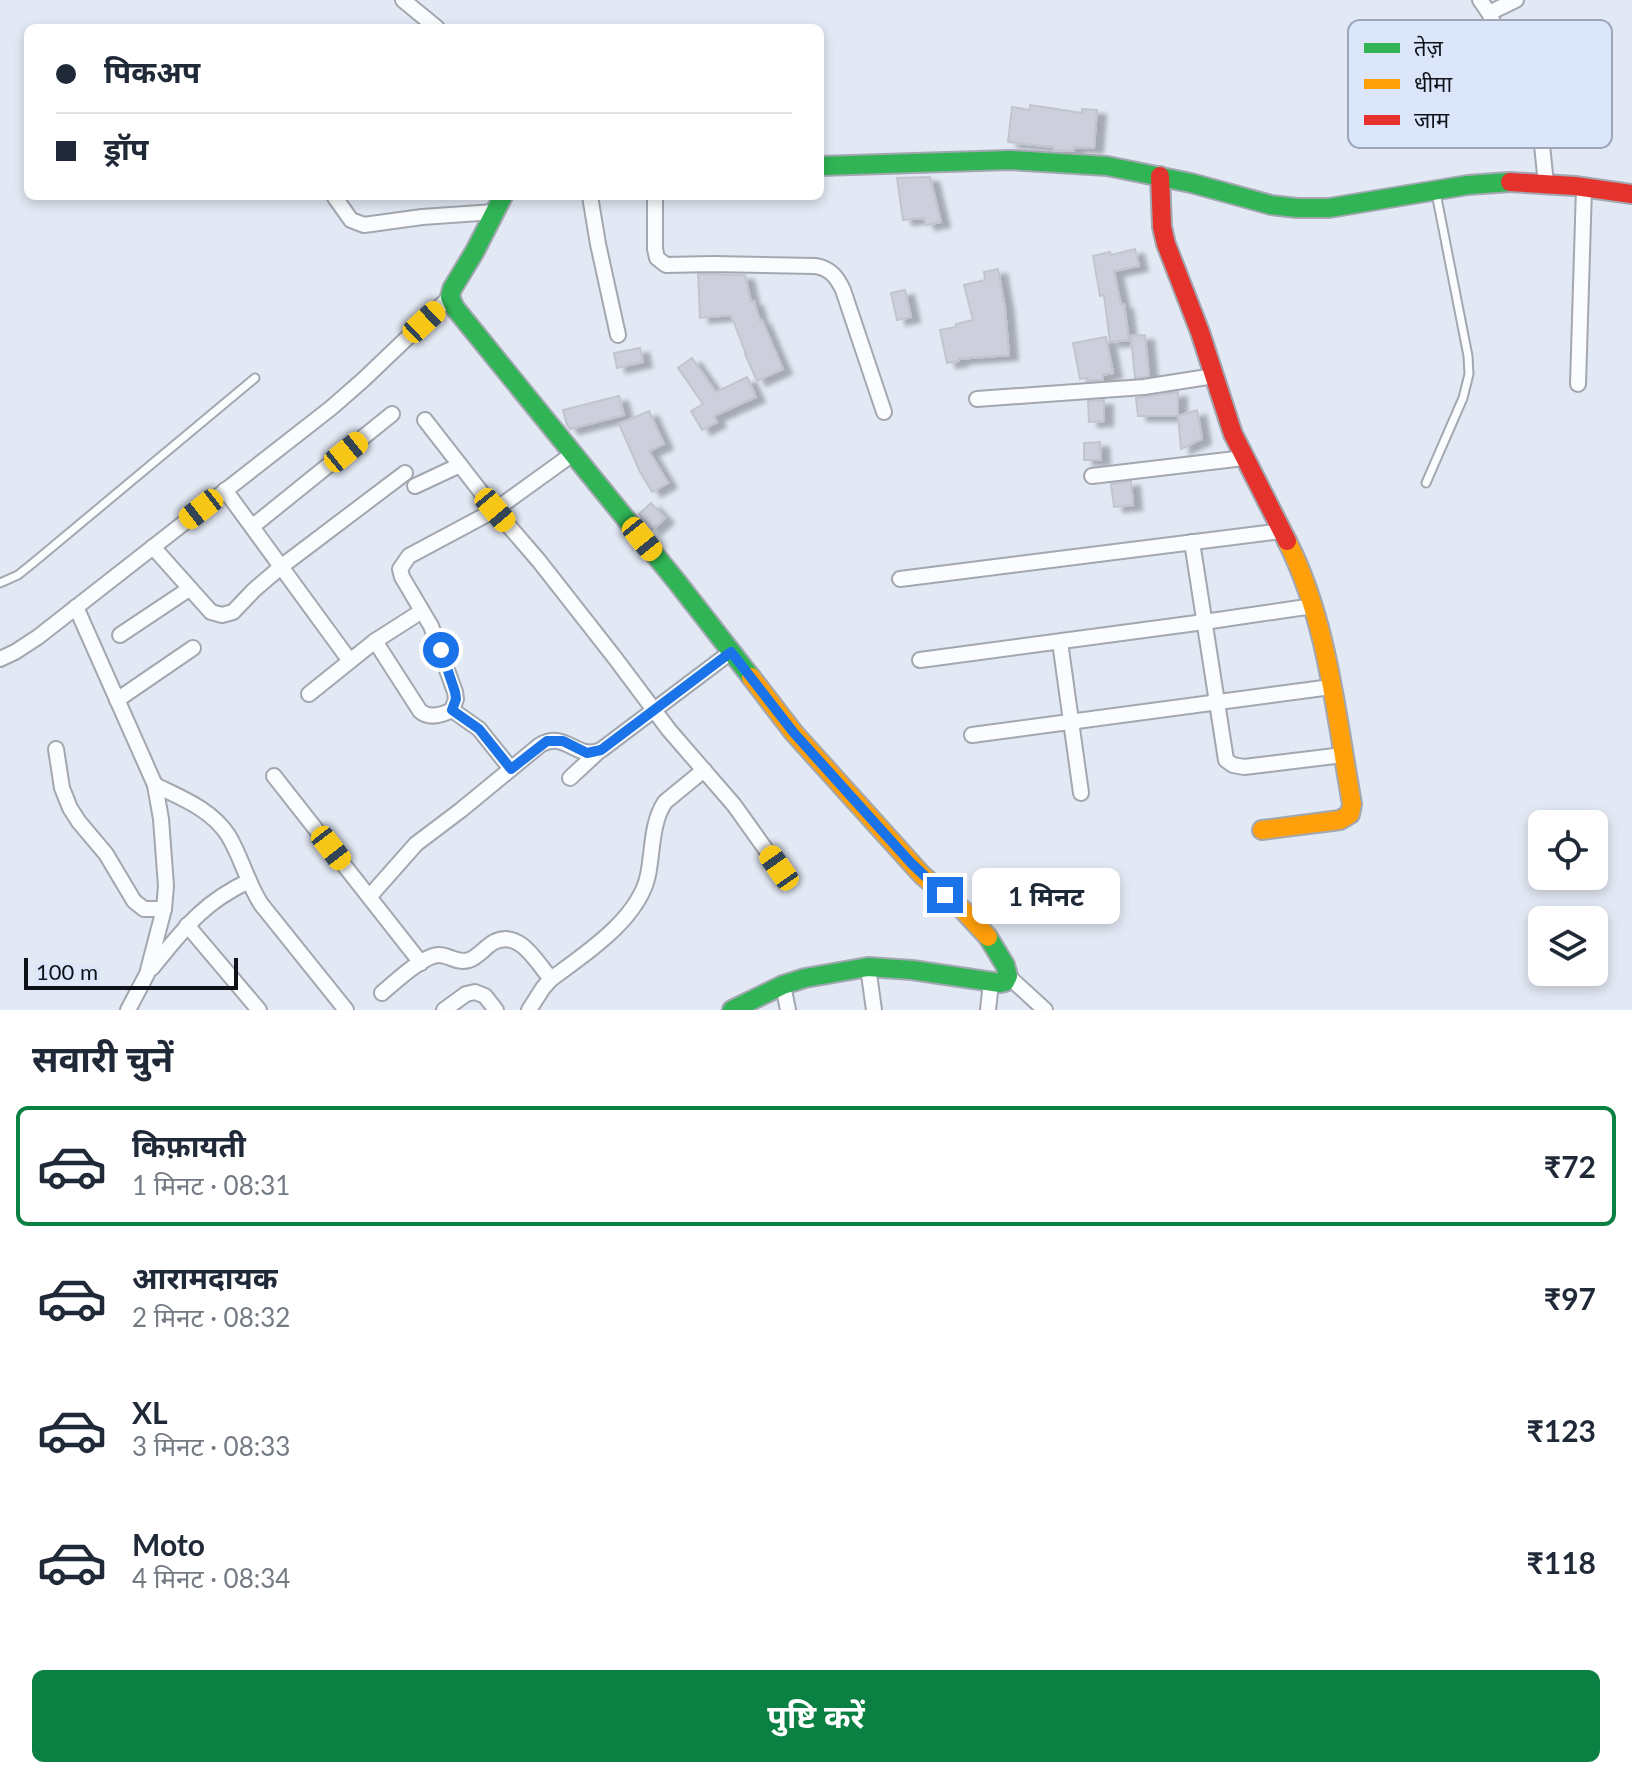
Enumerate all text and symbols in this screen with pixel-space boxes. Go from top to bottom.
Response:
legend [1348,20,1612,148]
text: तेज़ [1414,34,1444,61]
text: पिकअप [104,53,200,89]
text: धीमा [1414,70,1452,97]
text: जाम [1414,106,1450,133]
text: ड्रॉप [104,130,148,166]
car [398,297,450,347]
car [320,428,372,476]
car [470,484,520,536]
car [175,485,227,533]
car [618,513,666,565]
route start [423,632,459,668]
map controls [1528,810,1608,986]
button: locate [1528,810,1608,890]
car [307,822,355,874]
car [755,841,803,895]
callout: 1 मिनट [973,867,1121,923]
route end [927,877,963,913]
text: 1 मिनट [1008,880,1084,912]
button: layers [1528,906,1608,986]
scale bar [24,954,238,990]
text: 100 m [36,958,98,985]
text: सवारी चुनें [32,1036,173,1080]
text: किफ़ायती [132,1127,246,1163]
icon: car [36,1130,108,1202]
text: ₹72 [1544,1148,1596,1184]
text: 1 मिनट · 08:31 [132,1169,290,1201]
text: आरामदायक [132,1259,278,1295]
icon: car [36,1262,108,1334]
text: ₹97 [1544,1280,1596,1316]
text: 2 मिनट · 08:32 [132,1301,290,1333]
icon: car [36,1394,108,1466]
text: XL [132,1394,168,1430]
text: ₹123 [1526,1412,1596,1448]
text: 3 मिनट · 08:33 [132,1430,290,1462]
icon: car [36,1526,108,1598]
text: Moto [132,1526,205,1562]
text: ₹118 [1526,1544,1596,1580]
text: 4 मिनट · 08:34 [132,1562,290,1594]
button: पुष्टि करें [32,1670,1600,1762]

